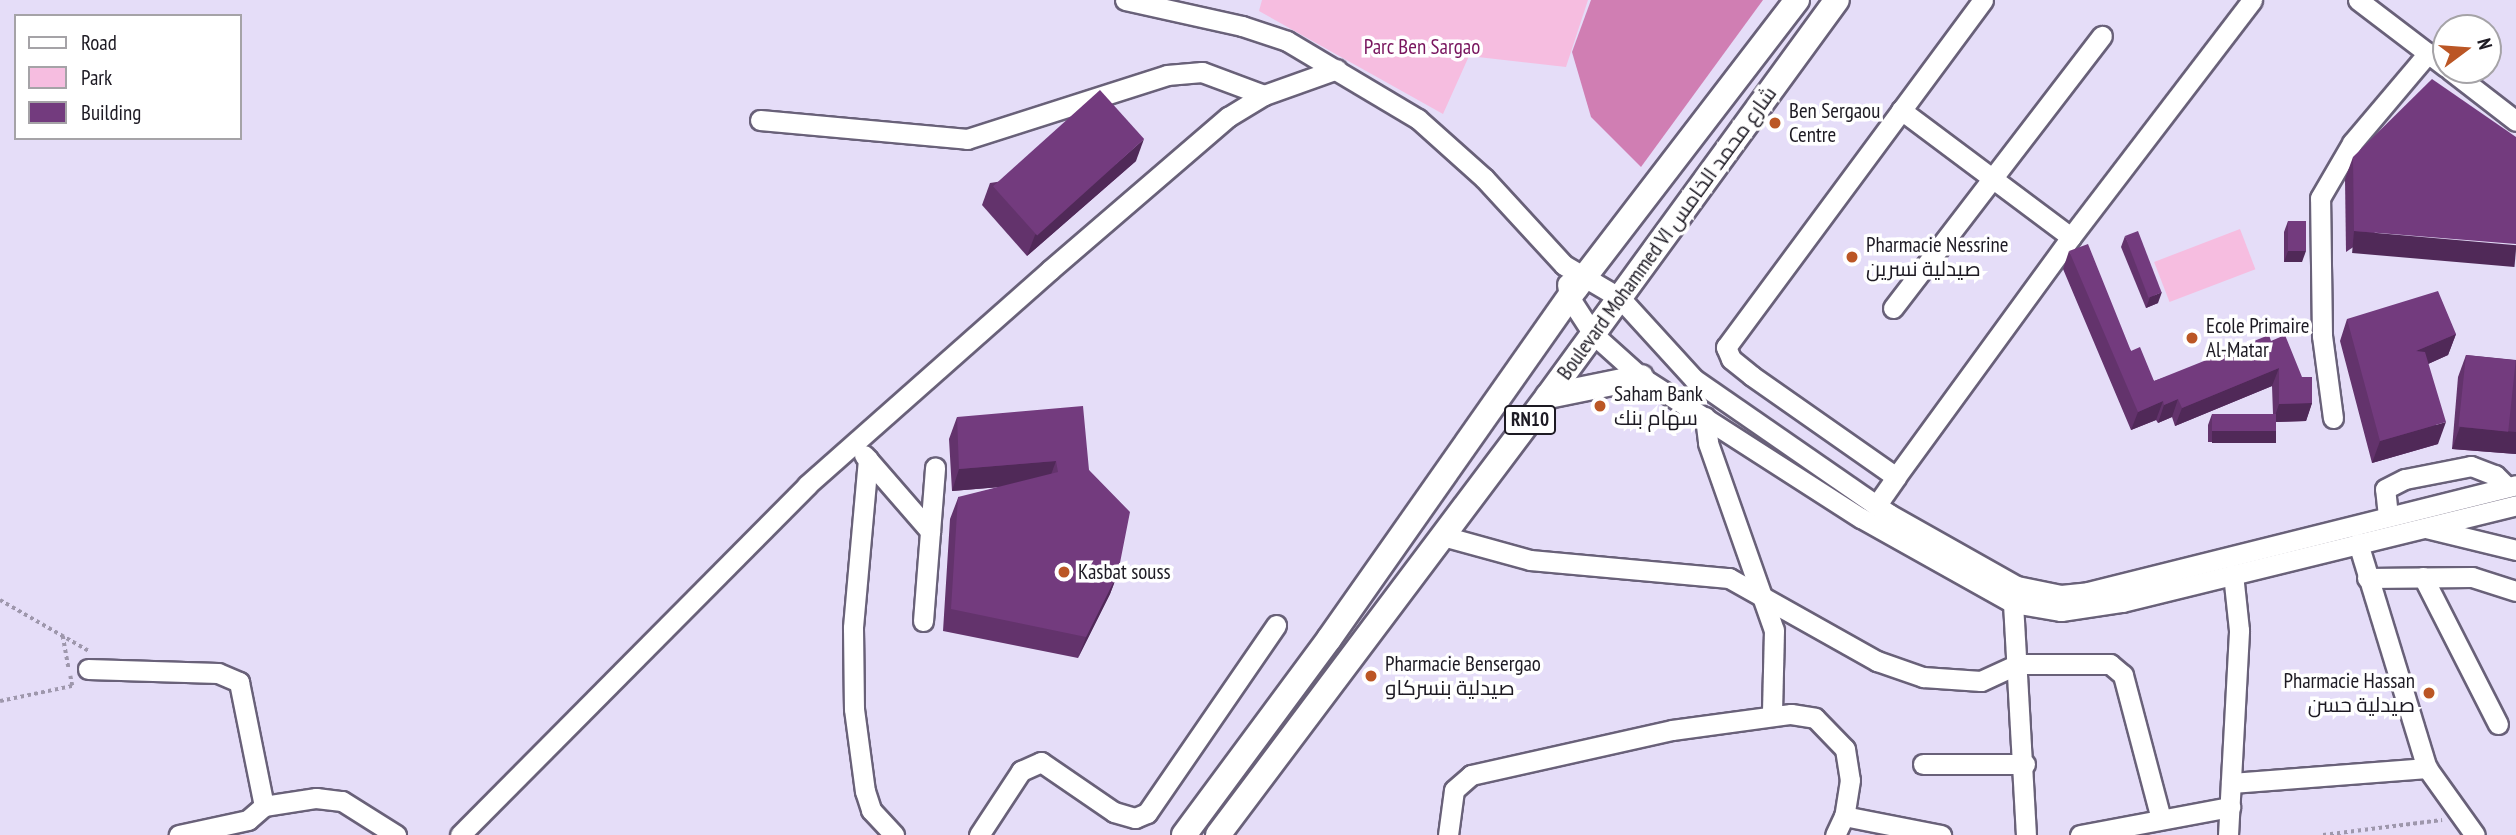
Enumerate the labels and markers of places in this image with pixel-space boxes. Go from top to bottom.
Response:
place label: Ben Sergaou Centre [1789,98,1880,148]
marker: Ben Sergaou Centre [1767,115,1783,131]
place label: Pharmacie Nessrine صيدلية نسرين [1866,232,2008,282]
marker: Pharmacie Nessrine صيدلية نسرين [1844,249,1860,265]
place label: Ecole Primaire Al-Matar [2206,313,2309,363]
marker: Ecole Primaire Al-Matar [2184,330,2200,346]
place label: Saham Bank سهام بنك [1614,381,1703,431]
marker: Saham Bank سهام بنك [1592,398,1608,414]
place label: Kasbat souss [1078,559,1171,585]
marker: Kasbat souss [1056,564,1072,580]
place label: Pharmacie Bensergao صيدلية بنسركاو [1385,651,1541,701]
marker: Pharmacie Bensergao صيدلية بنسركاو [1363,668,1379,684]
place label: Pharmacie Hassan صيدلية حسن [2283,668,2415,718]
marker: Pharmacie Hassan صيدلية حسن [2421,685,2437,701]

